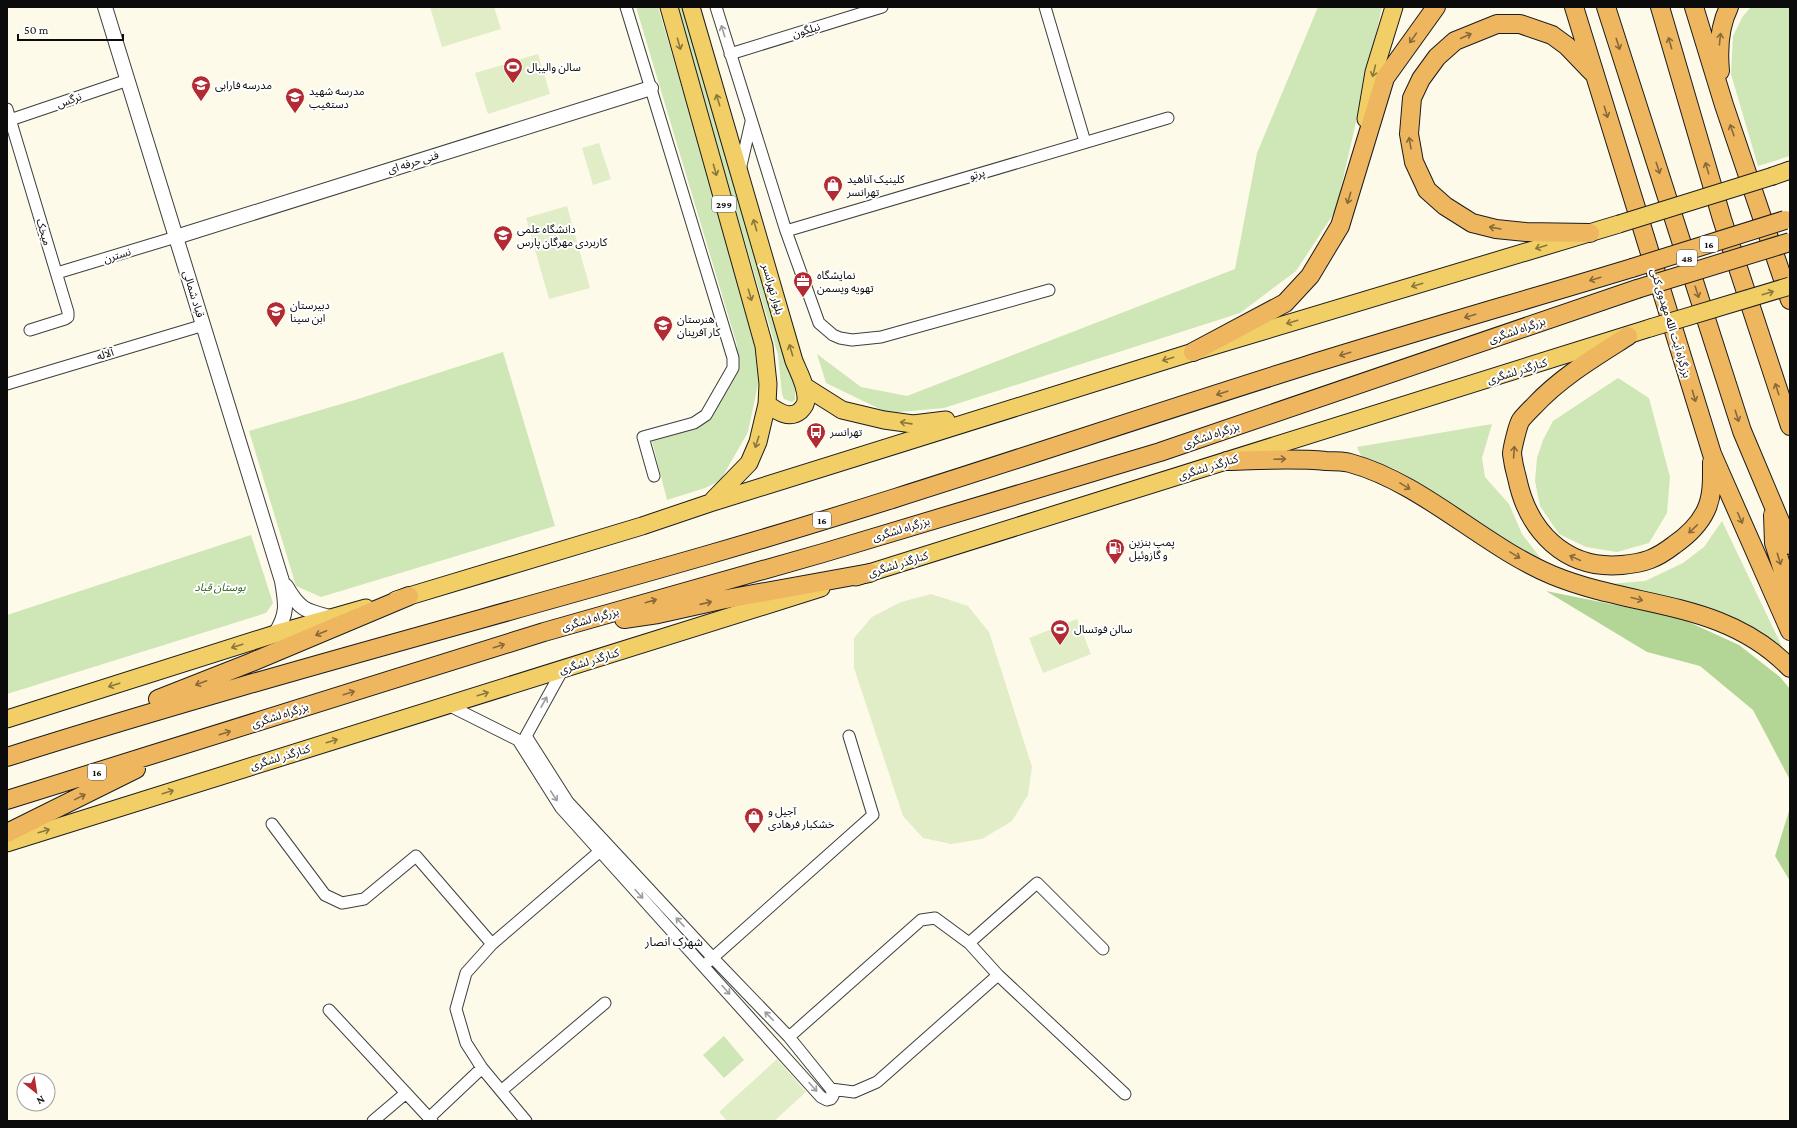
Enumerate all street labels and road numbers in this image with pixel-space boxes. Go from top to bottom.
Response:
street label: نیلگون [791,20,822,41]
street label: نرگس [55,90,83,111]
street label: فنی حرفه ای [386,149,440,176]
street label: پرتو [968,166,987,184]
road number: 299 [712,196,736,212]
street label: میخک [33,217,54,247]
road number: 16 [1700,236,1718,252]
street label: نسترن [102,245,133,266]
road number: 48 [1677,250,1697,266]
street label: بلوار تهرانسر [759,261,786,316]
street label: بزرگراه آیت الله مهدوی کنی [1648,267,1693,379]
street label: قباد شمالی [180,269,207,319]
street label: بزرگراه لشگری [1487,315,1547,346]
street label: آلاله [95,346,116,362]
street label: کنارگذر لشگری [1486,356,1549,387]
street label: بزرگراه لشگری [1181,420,1241,451]
street label: کنارگذر لشگری [1177,452,1240,483]
road number: 16 [813,512,831,528]
street label: بزرگراه لشگری [871,515,931,544]
street label: کنارگذر لشگری [867,549,930,580]
street label: بزرگراه لشگری [560,605,620,634]
street label: کنارگذر لشگری [558,646,621,677]
street label: بزرگراه لشگری [250,700,310,731]
street label: کنارگذر لشگری [249,742,312,773]
road number: 16 [88,764,106,780]

